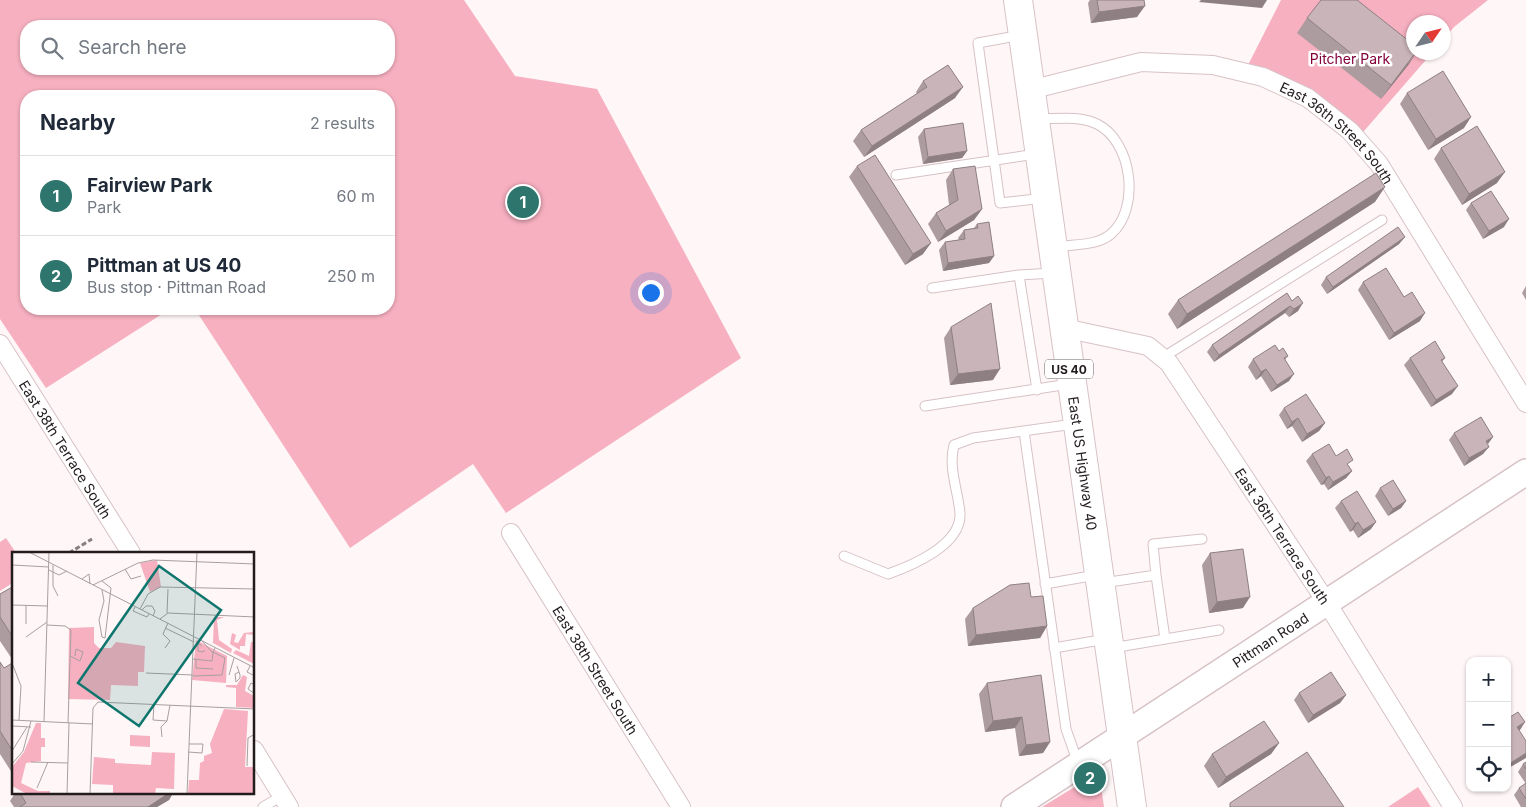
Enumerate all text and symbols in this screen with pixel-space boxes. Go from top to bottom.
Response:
north arrow [1406,15,1451,60]
search box [20,20,395,75]
icon: search [38,34,66,62]
text: Search here [78,36,187,59]
park label: Pitcher Park [1310,50,1391,67]
street label: East 36th Street South [1277,78,1397,187]
text: Nearby [40,110,115,135]
text: 2 results [310,113,375,133]
text: Fairview Park [87,174,212,197]
pin: 1 [507,183,539,221]
text: 1 [53,186,59,206]
text: 60 m [336,186,375,206]
text: Park [87,197,121,217]
text: Pittman at US 40 [87,254,241,277]
text: 2 [51,266,61,286]
text: 250 m [327,266,375,286]
text: Bus stop · Pittman Road [87,277,266,297]
your location [638,280,664,306]
road number: US 40 [1045,359,1093,378]
street label: East 38th Terrace South [16,377,115,521]
street label: East US Highway 40 [1066,395,1101,531]
street label: East 36th Terrace South [1232,465,1334,607]
inset map [12,552,255,794]
street label: East 38th Street South [550,602,642,737]
street label: Pittman Road [1229,608,1311,670]
map controls [1466,657,1511,792]
button: + [1466,657,1511,702]
button: − [1466,702,1511,747]
button: locate [1466,747,1511,792]
pin: 2 [1074,759,1106,797]

